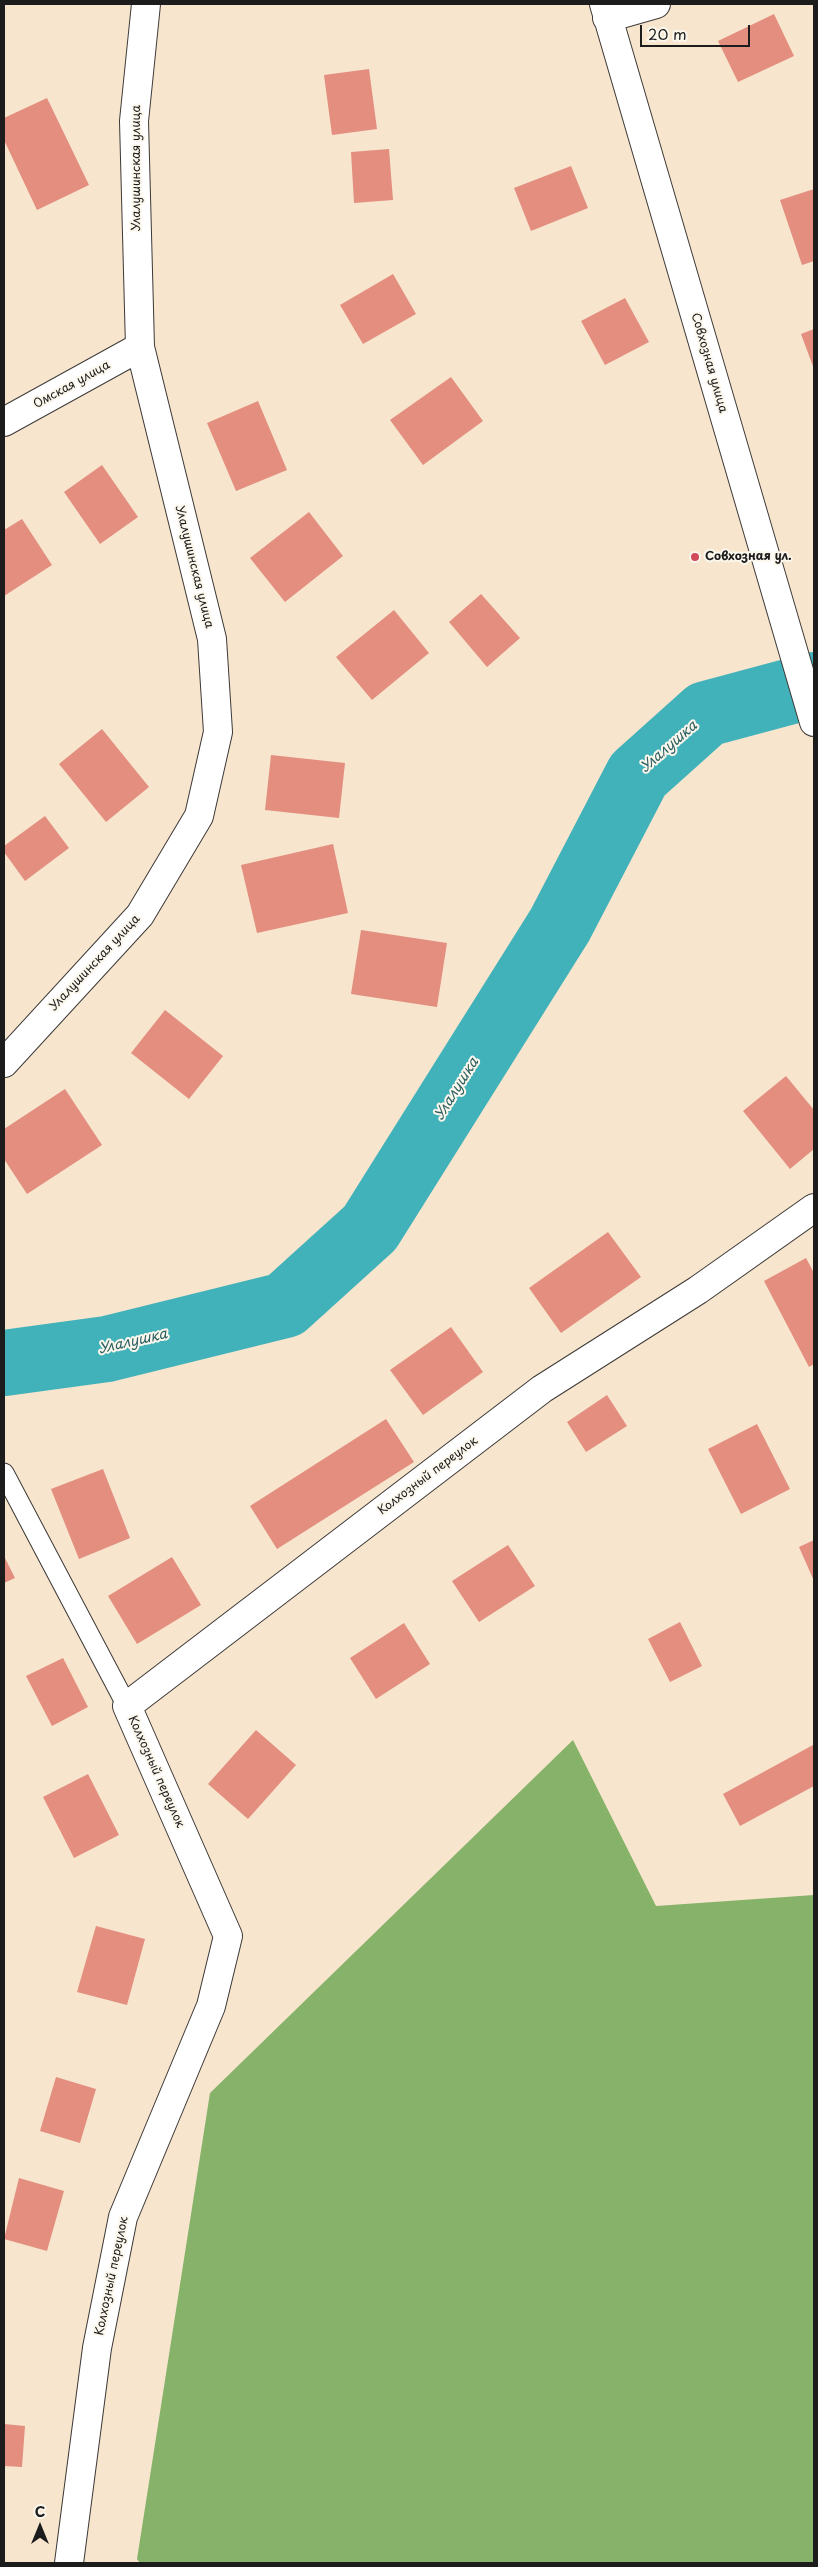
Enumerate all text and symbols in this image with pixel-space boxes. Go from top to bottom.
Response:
scale bar [643,15,753,47]
text: 20 m [648,22,687,45]
street label: Улалушинская улица [130,105,144,231]
street label: Совхозная улица [688,311,730,415]
street label: Омская улица [31,358,113,412]
street label: Улалушинская улица [172,504,216,630]
place label: Совхозная ул. [705,550,792,564]
marker: Совхозная ул. [689,551,701,563]
water label: Улалушка [637,718,701,776]
street label: Улалушинская улица [47,912,143,1014]
water label: Улалушка [431,1055,483,1123]
water label: Улалушка [97,1326,169,1358]
street label: Колхозный переулок [375,1434,481,1518]
street label: Колхозный переулок [125,1714,187,1830]
street label: Колхозный переулок [92,2215,132,2337]
text: С [35,2501,45,2522]
north arrow [15,2502,65,2552]

